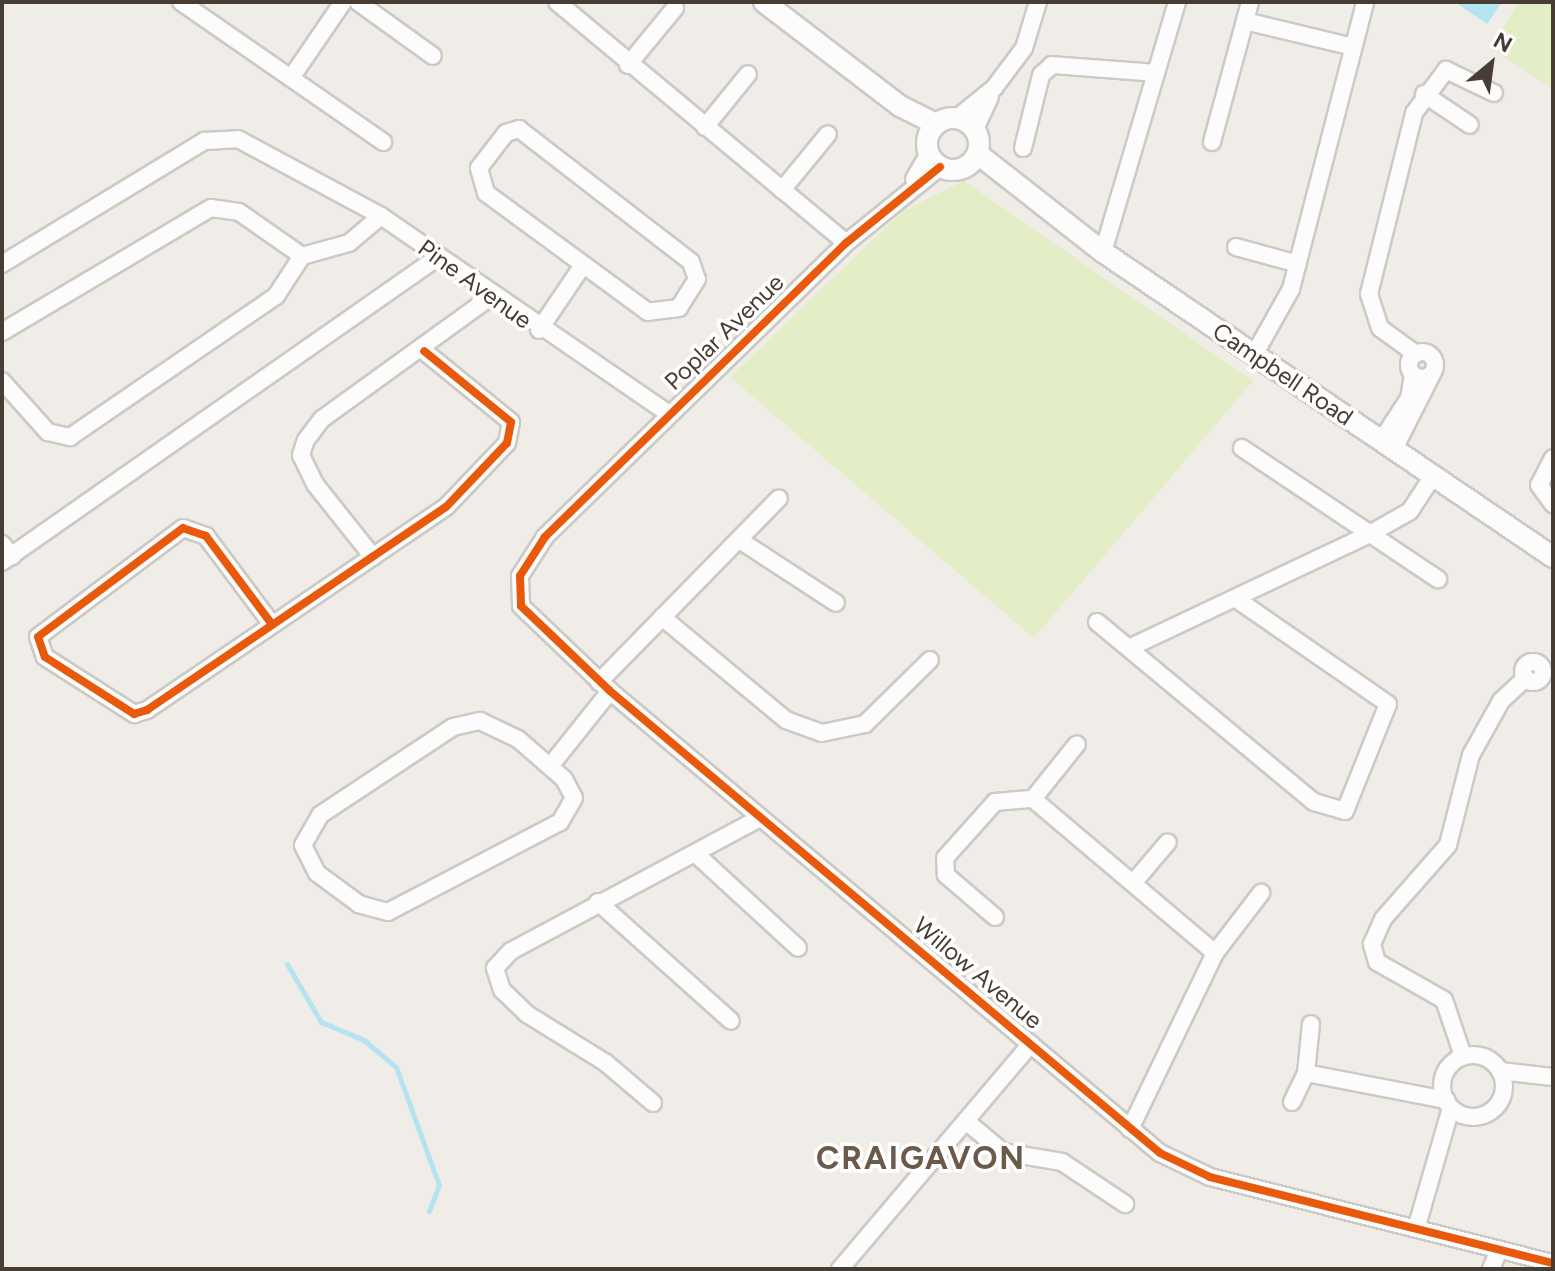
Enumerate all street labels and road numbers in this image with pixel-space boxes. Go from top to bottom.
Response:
street label: Pine Avenue [413,233,537,335]
street label: Poplar Avenue [658,268,790,396]
street label: Campbell Road [1207,316,1359,432]
street label: Willow Avenue [908,911,1048,1035]

